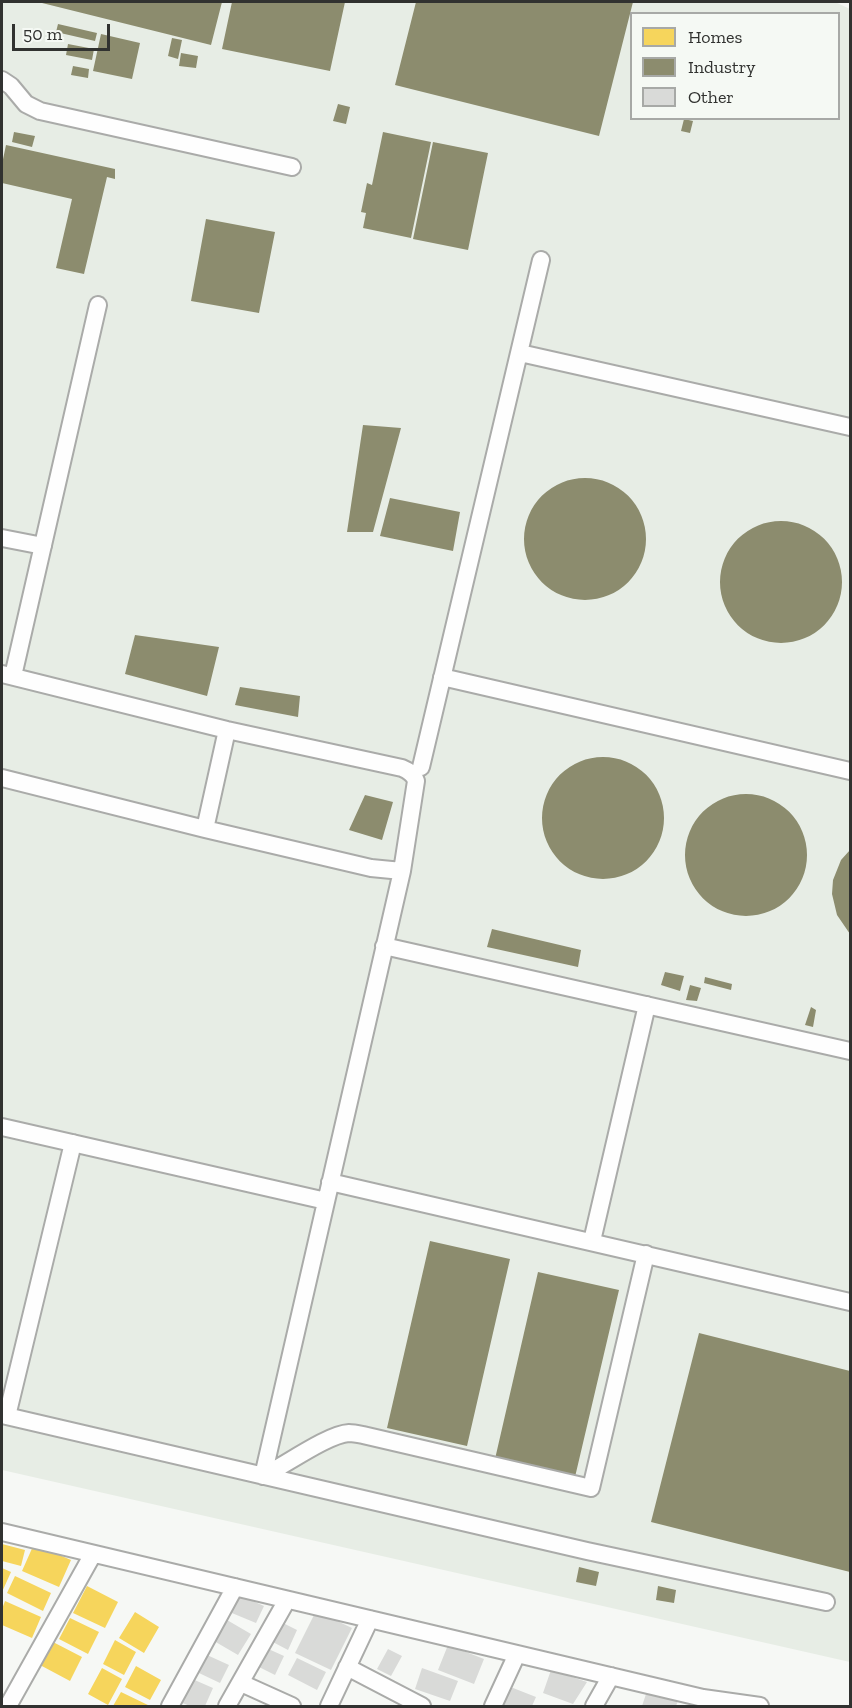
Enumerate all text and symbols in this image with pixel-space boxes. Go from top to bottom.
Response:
scale bar [15,12,112,50]
legend [630,12,840,120]
text: 50 m [23,23,62,45]
text: Homes [688,26,742,48]
text: Industry [688,56,755,78]
text: Other [688,86,734,108]

